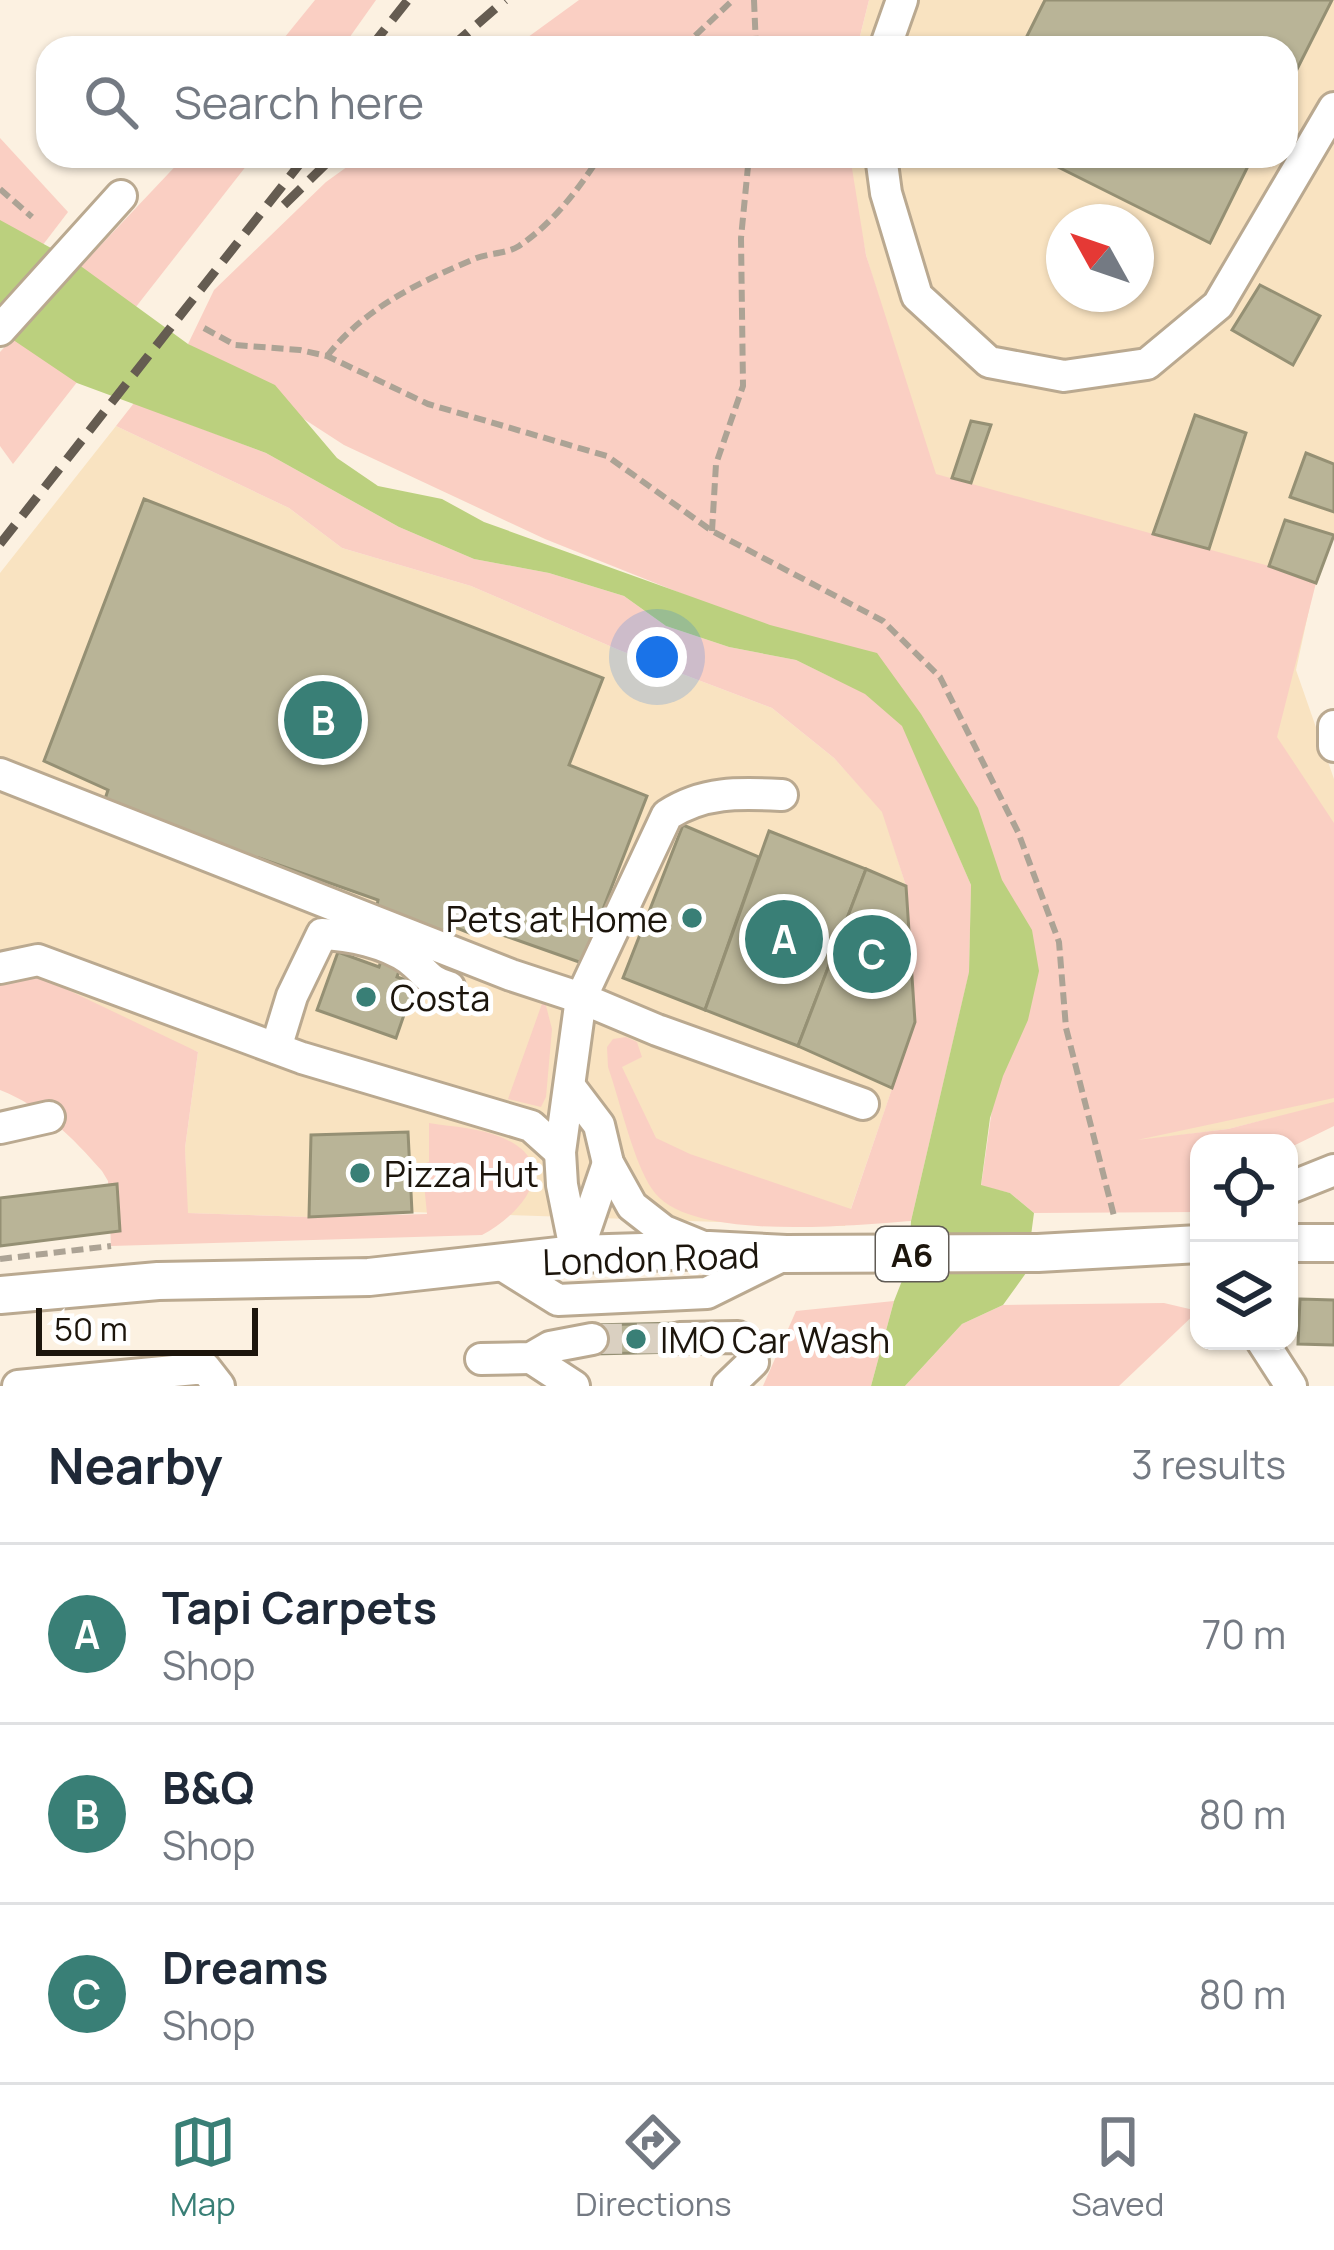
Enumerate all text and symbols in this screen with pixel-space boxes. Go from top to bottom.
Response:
search box [36,36,1298,168]
icon: search [78,69,144,135]
text: Search here [174,71,424,133]
north arrow [1046,204,1154,312]
your location [627,627,687,687]
pin: B [284,675,362,765]
place label: Pets at Home [446,894,668,943]
pin: A [745,894,823,984]
marker: Pets at Home [679,905,705,931]
pin: C [833,909,911,999]
place label: Costa [390,973,490,1022]
marker: Costa [353,984,379,1010]
map controls [1190,1134,1298,1350]
button: locate [1190,1134,1298,1242]
place label: Pizza Hut [384,1149,539,1198]
marker: Pizza Hut [347,1160,373,1186]
road number: A6 [876,1227,948,1281]
street label: London Road [541,1230,761,1286]
button: layers [1190,1242,1298,1350]
scale bar [36,1302,258,1355]
text: 50 m [54,1306,128,1351]
place label: IMO Car Wash [660,1315,890,1364]
marker: IMO Car Wash [623,1326,649,1352]
text: Nearby [48,1430,223,1499]
text: 3 results [1131,1437,1286,1491]
text: Tapi Carpets [162,1576,437,1638]
text: A [74,1607,100,1661]
text: 70 m [1202,1607,1286,1661]
text: Shop [162,1638,255,1692]
text: B&Q [162,1756,254,1818]
text: B [75,1787,99,1841]
text: 80 m [1199,1787,1286,1841]
text: Shop [162,1818,255,1872]
text: Dreams [162,1936,328,1998]
text: C [73,1967,101,2021]
text: 80 m [1199,1967,1286,2021]
text: Shop [162,1998,255,2052]
tab: Map [170,2109,236,2226]
tab: Directions [575,2109,732,2226]
tab: Saved [1071,2109,1164,2226]

